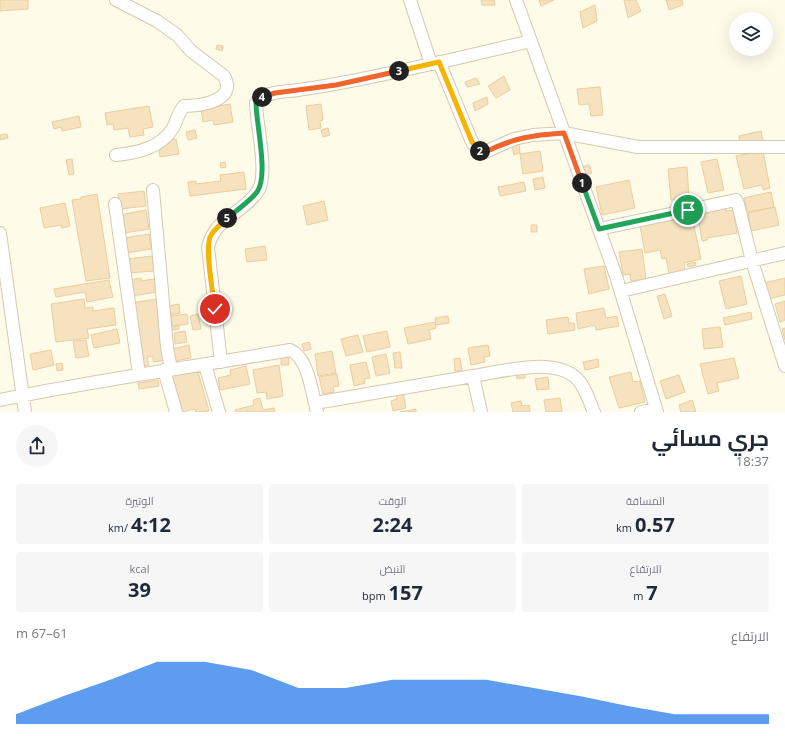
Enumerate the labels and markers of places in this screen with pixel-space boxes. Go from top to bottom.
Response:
pin: 3 [389,61,409,81]
pin: 4 [252,87,272,107]
pin: 2 [470,141,490,161]
pin: 1 [572,173,592,193]
pin [671,193,705,227]
pin: 5 [217,208,237,228]
pin [198,292,232,326]

